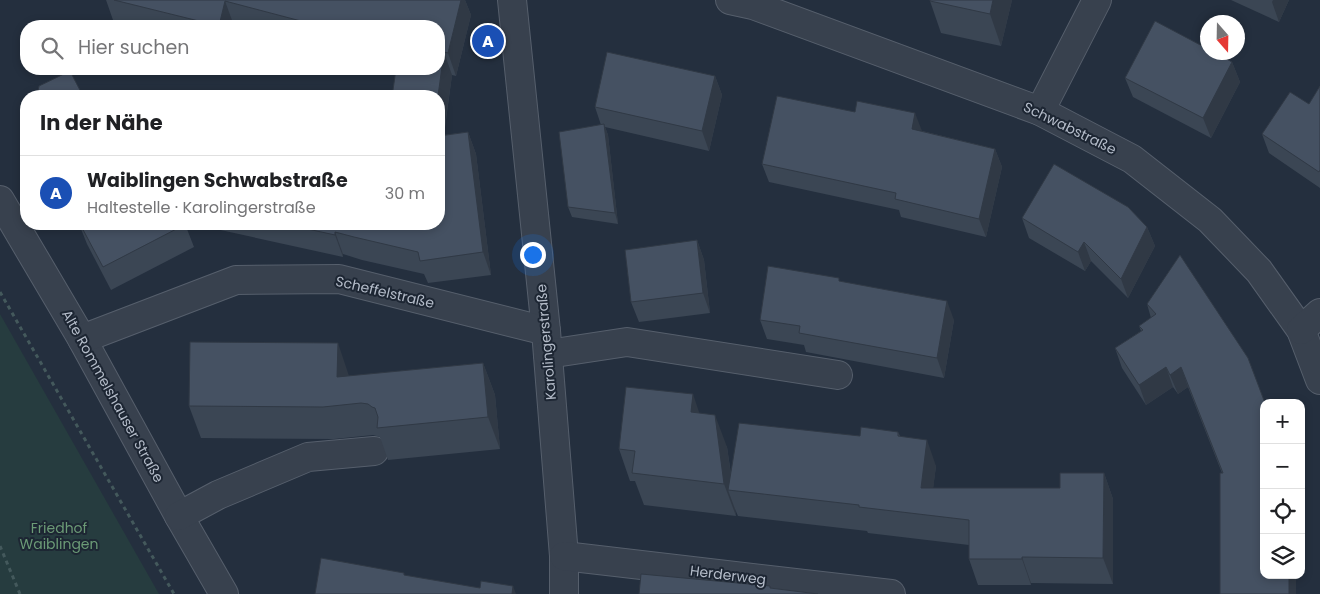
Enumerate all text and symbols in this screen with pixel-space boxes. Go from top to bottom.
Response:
north arrow [1200,15,1245,60]
search box [20,20,445,75]
pin: A [472,22,504,60]
icon: search [38,34,66,62]
text: Hier suchen [78,34,189,61]
street label: Schwabstraße [1020,97,1120,159]
text: In der Nähe [40,108,163,137]
text: Waiblingen Schwabstraße [87,167,348,194]
text: A [50,182,62,205]
text: 30 m [385,182,425,205]
text: Haltestelle · Karolingerstraße [87,196,316,219]
your location [520,242,546,268]
street label: Scheffelstraße [334,271,437,313]
street label: Karolingerstraße [531,283,561,401]
street label: Alte Rommelshauser Straße [57,306,169,486]
map controls [1260,399,1305,579]
button: + [1260,399,1305,444]
button: − [1260,444,1305,489]
button: locate [1260,489,1305,534]
park label: Friedhof Waiblingen [20,518,99,554]
button: layers [1260,534,1305,579]
street label: Herderweg [689,560,767,590]

